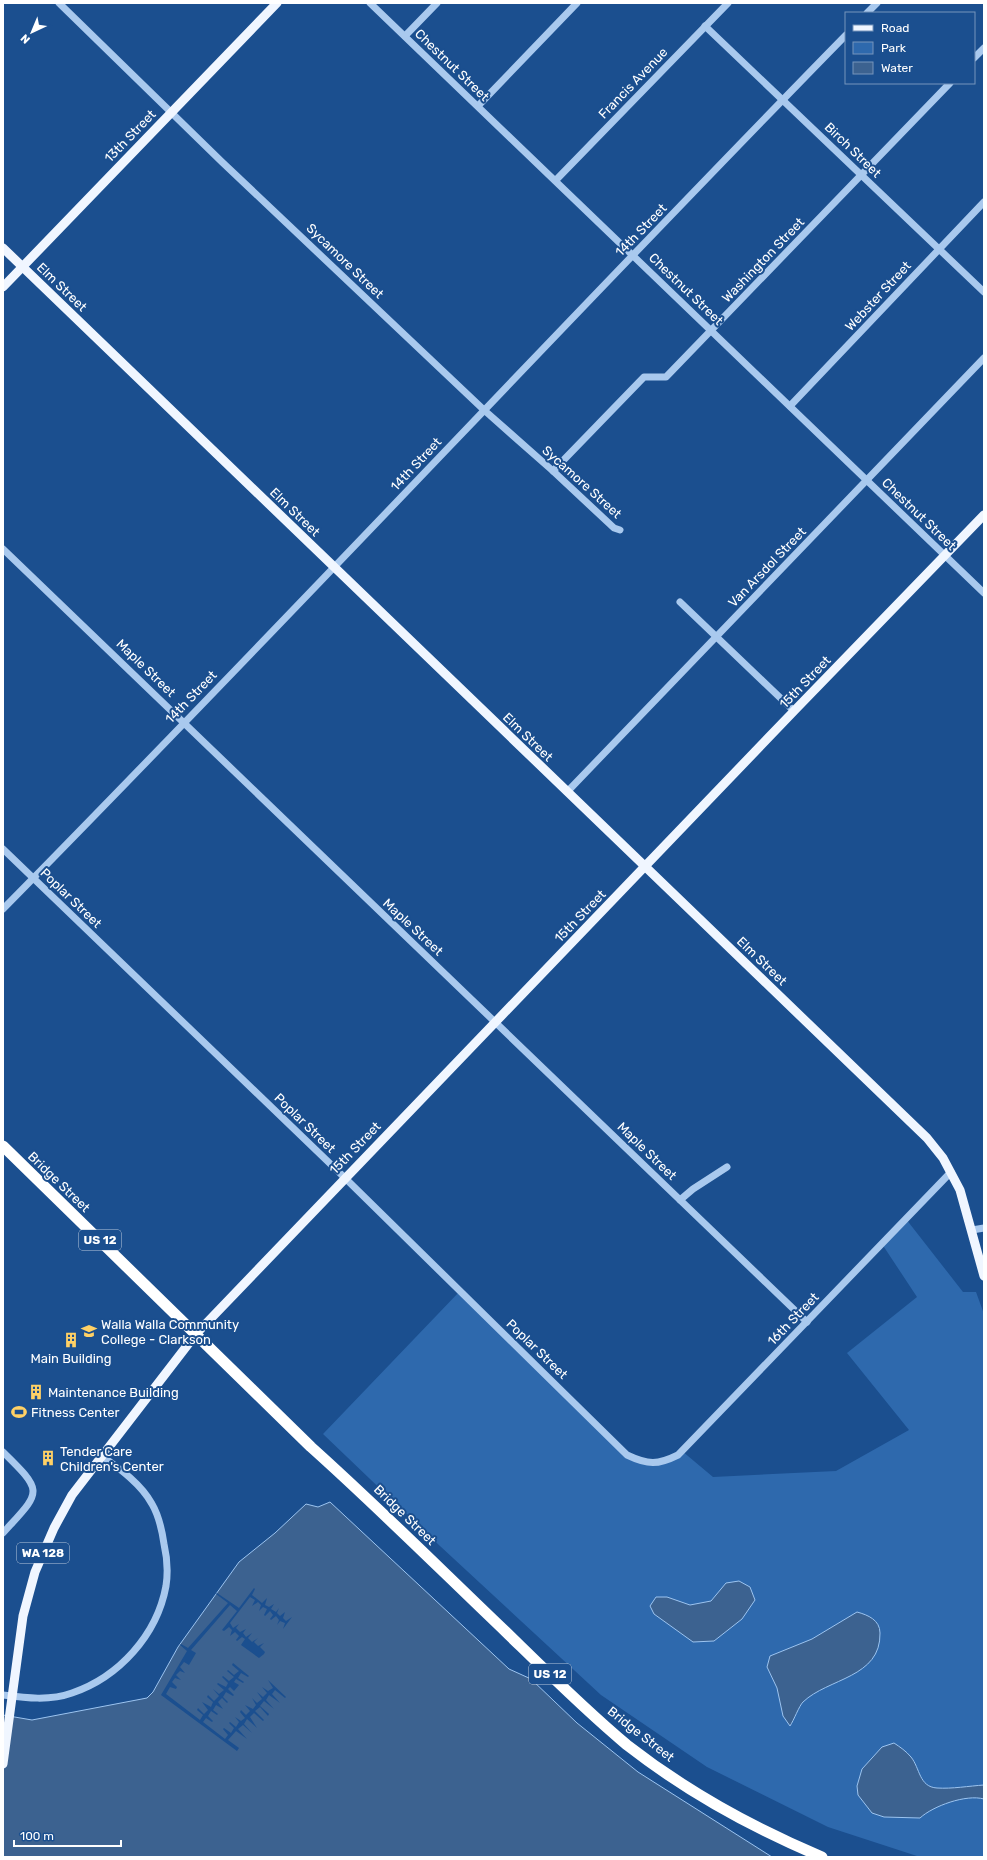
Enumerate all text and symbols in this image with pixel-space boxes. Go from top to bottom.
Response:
north arrow [12,12,52,52]
legend [845,12,975,84]
text: Road [881,21,909,35]
street label: Chestnut Street [412,26,492,104]
text: N [18,31,33,46]
text: Park [881,41,907,55]
street label: Francis Avenue [595,44,671,122]
text: Water [881,61,913,75]
street label: 13th Street [101,107,159,165]
street label: Birch Street [822,119,884,181]
street label: 14th Street [612,201,670,259]
street label: Washington Street [719,215,808,306]
street label: Sycamore Street [303,220,387,302]
street label: Chestnut Street [646,250,726,328]
street label: Webster Street [842,258,914,334]
street label: Elm Street [34,260,90,314]
street label: 14th Street [388,434,444,494]
street label: Sycamore Street [539,443,625,521]
street label: Chestnut Street [879,475,959,553]
street label: Elm Street [267,485,323,539]
street label: Van Arsdol Street [725,524,809,610]
street label: Maple Street [113,636,179,700]
street label: 15th Street [776,653,834,711]
street label: 14th Street [162,668,220,726]
street label: Elm Street [500,710,556,764]
street label: Poplar Street [37,865,105,931]
street label: 15th Street [551,887,609,945]
street label: Maple Street [380,895,446,959]
street label: Elm Street [734,934,790,988]
street label: Poplar Street [271,1090,339,1156]
street label: 15th Street [326,1119,384,1177]
street label: Maple Street [614,1119,680,1183]
street label: Bridge Street [24,1149,93,1216]
road number: US 12 [79,1230,121,1250]
street label: 16th Street [764,1290,822,1348]
street label: Poplar Street [503,1316,571,1382]
place label: Walla Walla Community College - Clarkson [101,1317,239,1348]
school or university icon: Walla Walla Community College - Clarkson [80,1322,98,1340]
building icon: Main Building [62,1331,80,1349]
place label: Main Building [30,1351,112,1367]
building icon: Maintenance Building [27,1383,45,1401]
place label: Maintenance Building [48,1385,179,1401]
sports icon: Fitness Center [10,1403,28,1421]
place label: Fitness Center [31,1405,120,1420]
place label: Tender Care Children's Center [60,1444,164,1474]
building icon: Tender Care Children's Center [39,1449,57,1467]
street label: Bridge Street [370,1482,439,1549]
road number: WA 128 [17,1543,69,1563]
road number: US 12 [529,1664,571,1684]
street label: Bridge Street [604,1703,677,1765]
scale bar [14,1822,121,1848]
text: 100 m [20,1829,54,1843]

